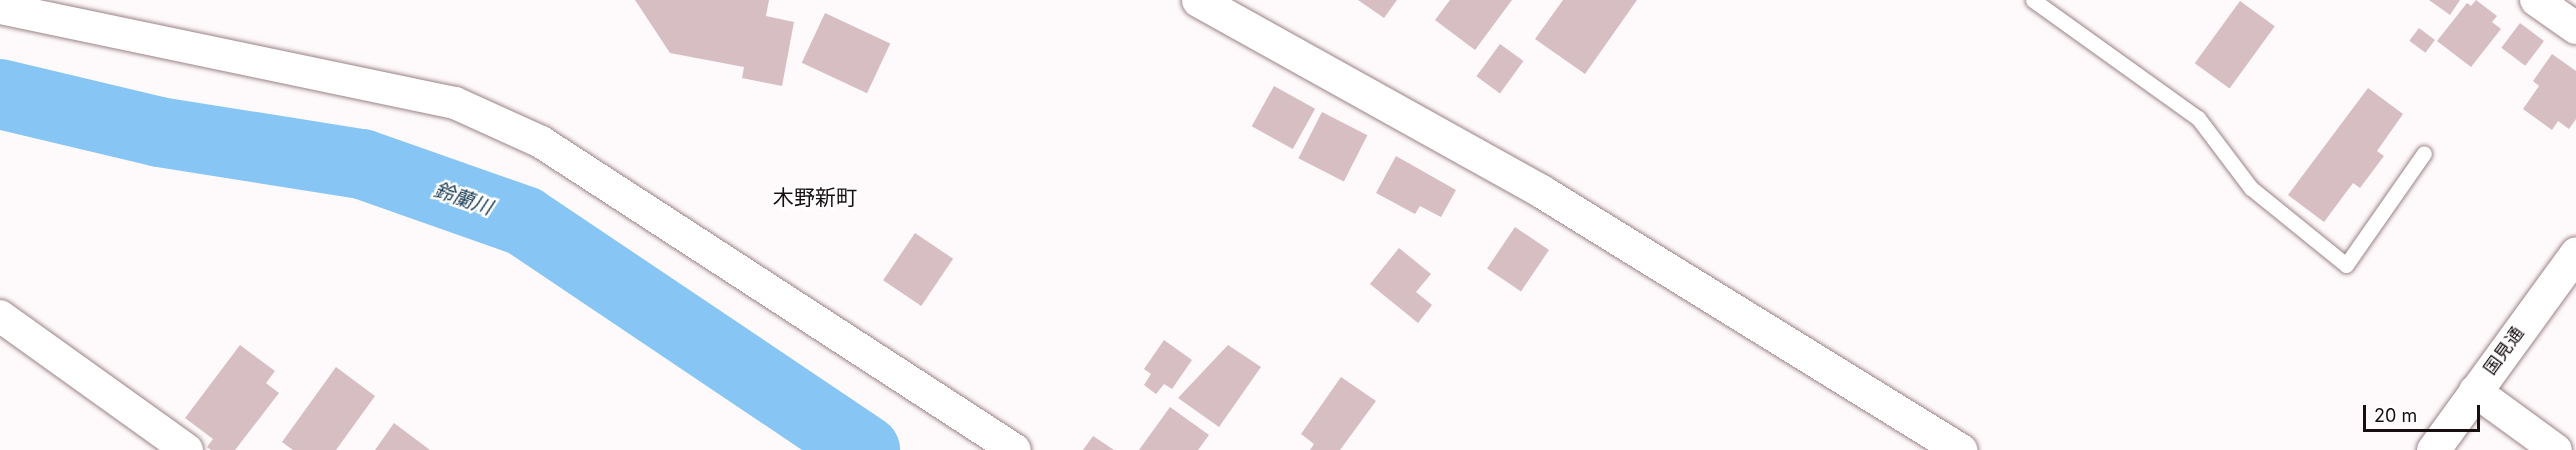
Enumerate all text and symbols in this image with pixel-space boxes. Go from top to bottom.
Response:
water label: 鈴蘭川 [431,178,495,220]
district label: 木野新町 [773,185,857,211]
street label: 国見通 [2479,323,2529,379]
scale bar [2366,393,2483,431]
text: 20 m [2374,405,2417,426]

